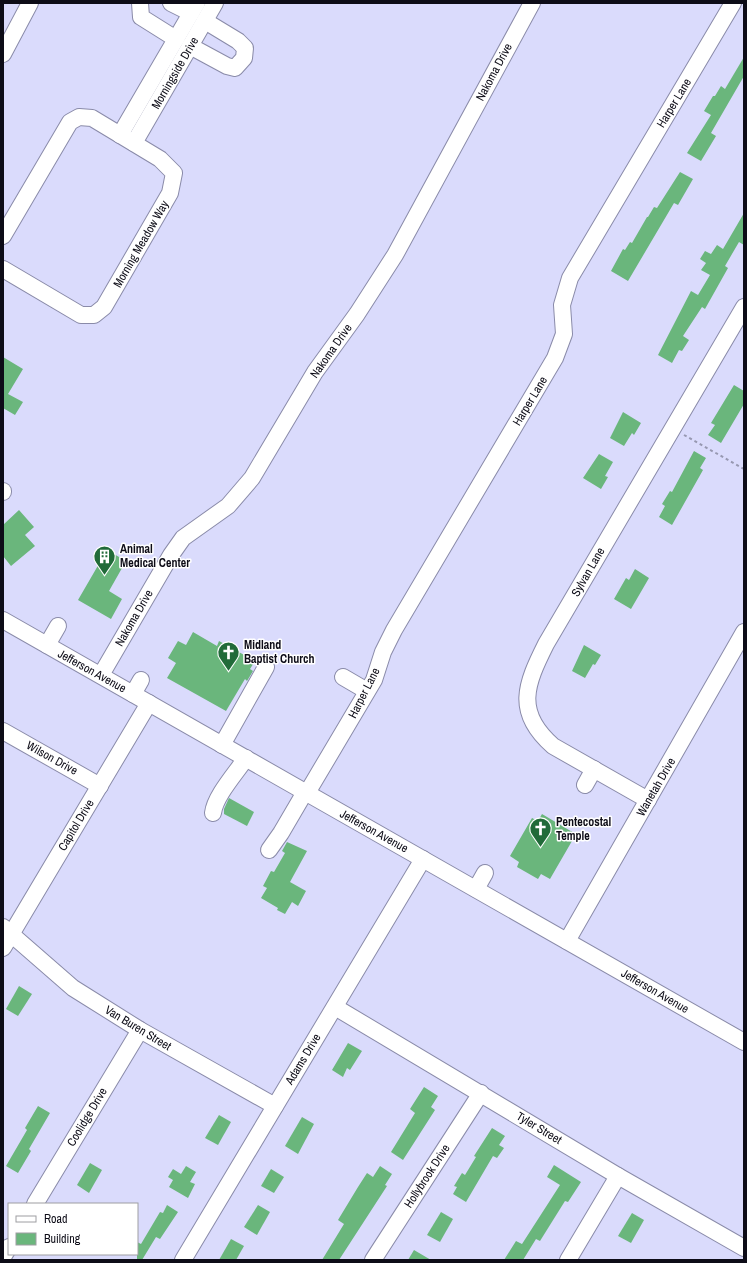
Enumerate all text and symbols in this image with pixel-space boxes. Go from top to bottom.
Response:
street label: Morningside Drive [148,34,202,112]
street label: Nakoma Drive [472,40,516,104]
street label: Harper Lane [653,75,695,131]
street label: Morning Meadow Way [110,197,172,290]
street label: Nakoma Drive [306,321,356,381]
street label: Harper Lane [509,373,551,429]
place label: Animal Medical Center [120,541,190,571]
building icon: Animal Medical Center [91,543,117,576]
street label: Sylvan Lane [568,545,608,599]
street label: Nakoma Drive [111,587,157,649]
place label: Midland Baptist Church [244,637,315,667]
church icon: Midland Baptist Church [216,639,242,672]
street label: Jefferson Avenue [55,646,129,696]
street label: Harper Lane [344,665,384,721]
street label: Wilson Drive [23,737,81,779]
street label: Wanetah Drive [633,755,679,819]
street label: Capitol Drive [54,796,98,854]
street label: Jefferson Avenue [337,806,411,856]
place label: Pentecostal Temple [556,814,612,844]
church icon: Pentecostal Temple [528,816,554,849]
street label: Jefferson Avenue [618,965,692,1017]
street label: Van Buren Street [102,1002,174,1054]
street label: Adams Drive [281,1031,325,1088]
street label: Coolidge Drive [63,1085,111,1149]
street label: Tyler Street [513,1108,565,1148]
street label: Hollybrook Drive [400,1141,454,1211]
legend [8,1203,138,1255]
text: Road [44,1211,68,1227]
text: Building [44,1231,81,1247]

